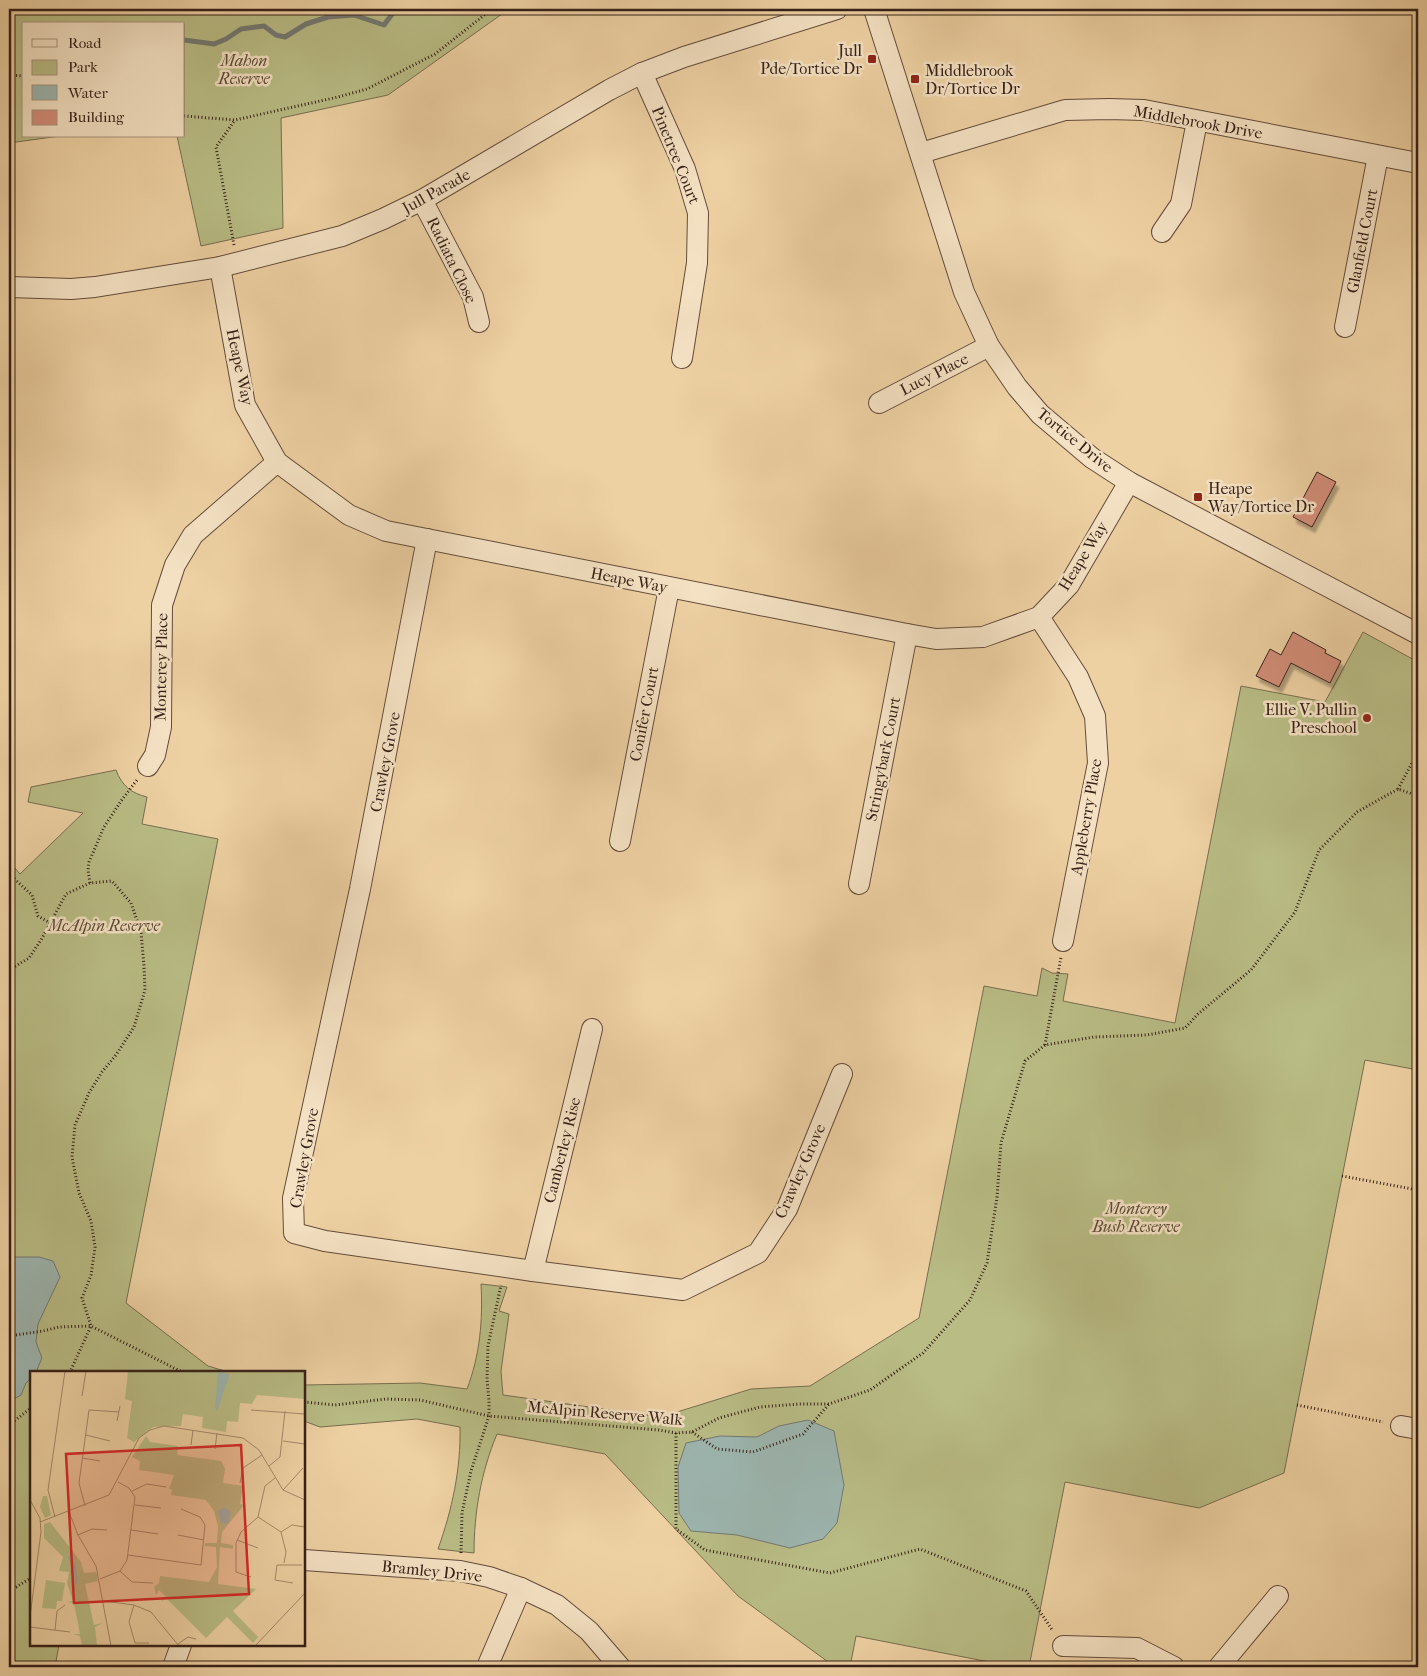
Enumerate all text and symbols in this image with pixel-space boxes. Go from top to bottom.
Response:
legend [22,22,185,138]
text: Road [68,34,102,52]
place label: Jull Pde/Tortice Dr [760,41,863,78]
park label: Mahon Reserve [217,51,270,88]
marker: Jull Pde/Tortice Dr [866,53,878,65]
text: Park [68,58,98,76]
place label: Middlebrook Dr/Tortice Dr [925,61,1020,98]
marker: Middlebrook Dr/Tortice Dr [909,73,921,85]
text: Water [67,84,108,102]
street label: Middlebrook Drive [1132,101,1264,143]
street label: Pinetree Court [648,103,704,207]
text: Building [68,108,125,126]
street label: Jull Parade [397,165,473,218]
street label: Glanfield Court [1343,187,1381,295]
street label: Radiata Close [423,214,481,306]
street label: Heape Way [223,327,258,408]
street label: Lucy Place [897,349,971,399]
street label: Tortice Drive [1033,404,1117,476]
place label: Heape Way/Tortice Dr [1207,479,1314,516]
marker: Heape Way/Tortice Dr [1192,491,1204,503]
street label: Heape Way [1054,517,1112,594]
street label: Heape Way [589,563,670,597]
street label: Monterey Place [151,613,171,721]
street label: Conifer Court [625,665,663,763]
street label: Stringybark Court [862,695,904,823]
place label: Ellie V. Pullin Preschool [1265,700,1358,737]
street label: Crawley Grove [366,710,404,814]
marker: Ellie V. Pullin Preschool [1361,712,1373,724]
street label: Appleberry Place [1066,757,1106,878]
park label: McAlpin Reserve [47,916,161,935]
street label: Camberley Rise [540,1095,584,1205]
street label: Crawley Grove [286,1106,322,1210]
street label: Crawley Grove [771,1121,829,1221]
park label: Monterey Bush Reserve [1091,1199,1180,1236]
inset map [30,1371,305,1646]
street label: McAlpin Reserve Walk [526,1397,684,1429]
street label: Bramley Drive [381,1556,483,1586]

